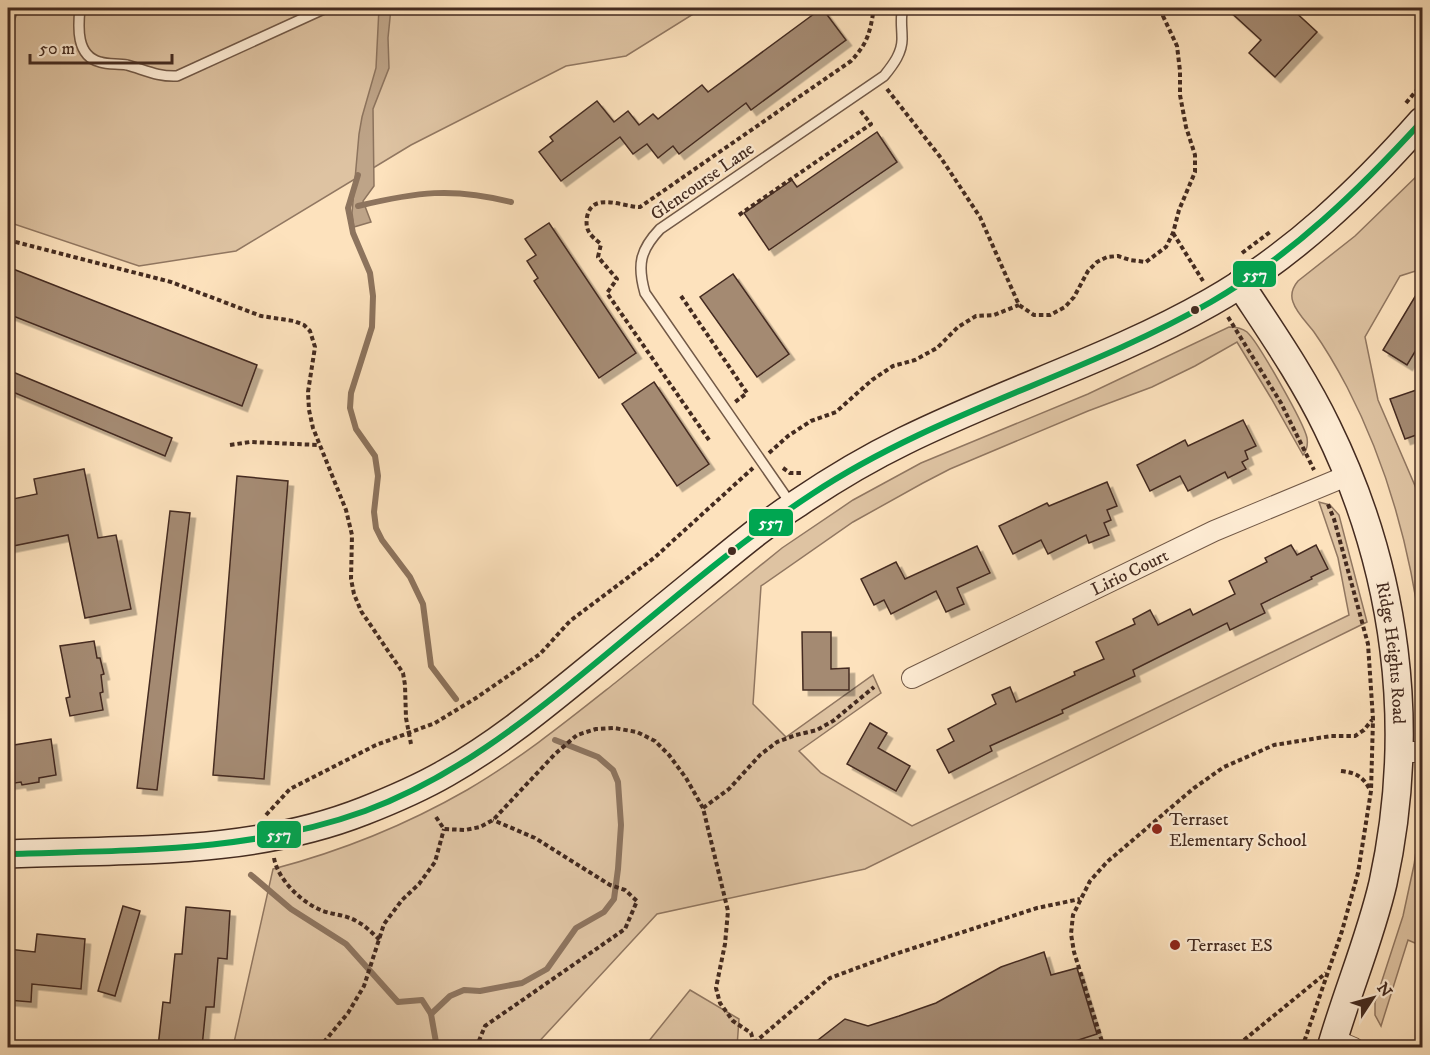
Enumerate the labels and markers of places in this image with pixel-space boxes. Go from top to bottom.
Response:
unlabelled marker [1189,304,1201,316]
unlabelled marker [726,545,738,557]
place label: Terraset Elementary School [1169,809,1307,852]
marker: Terraset Elementary School [1150,822,1164,836]
place label: Terraset ES [1187,935,1273,957]
marker: Terraset ES [1168,938,1182,952]

